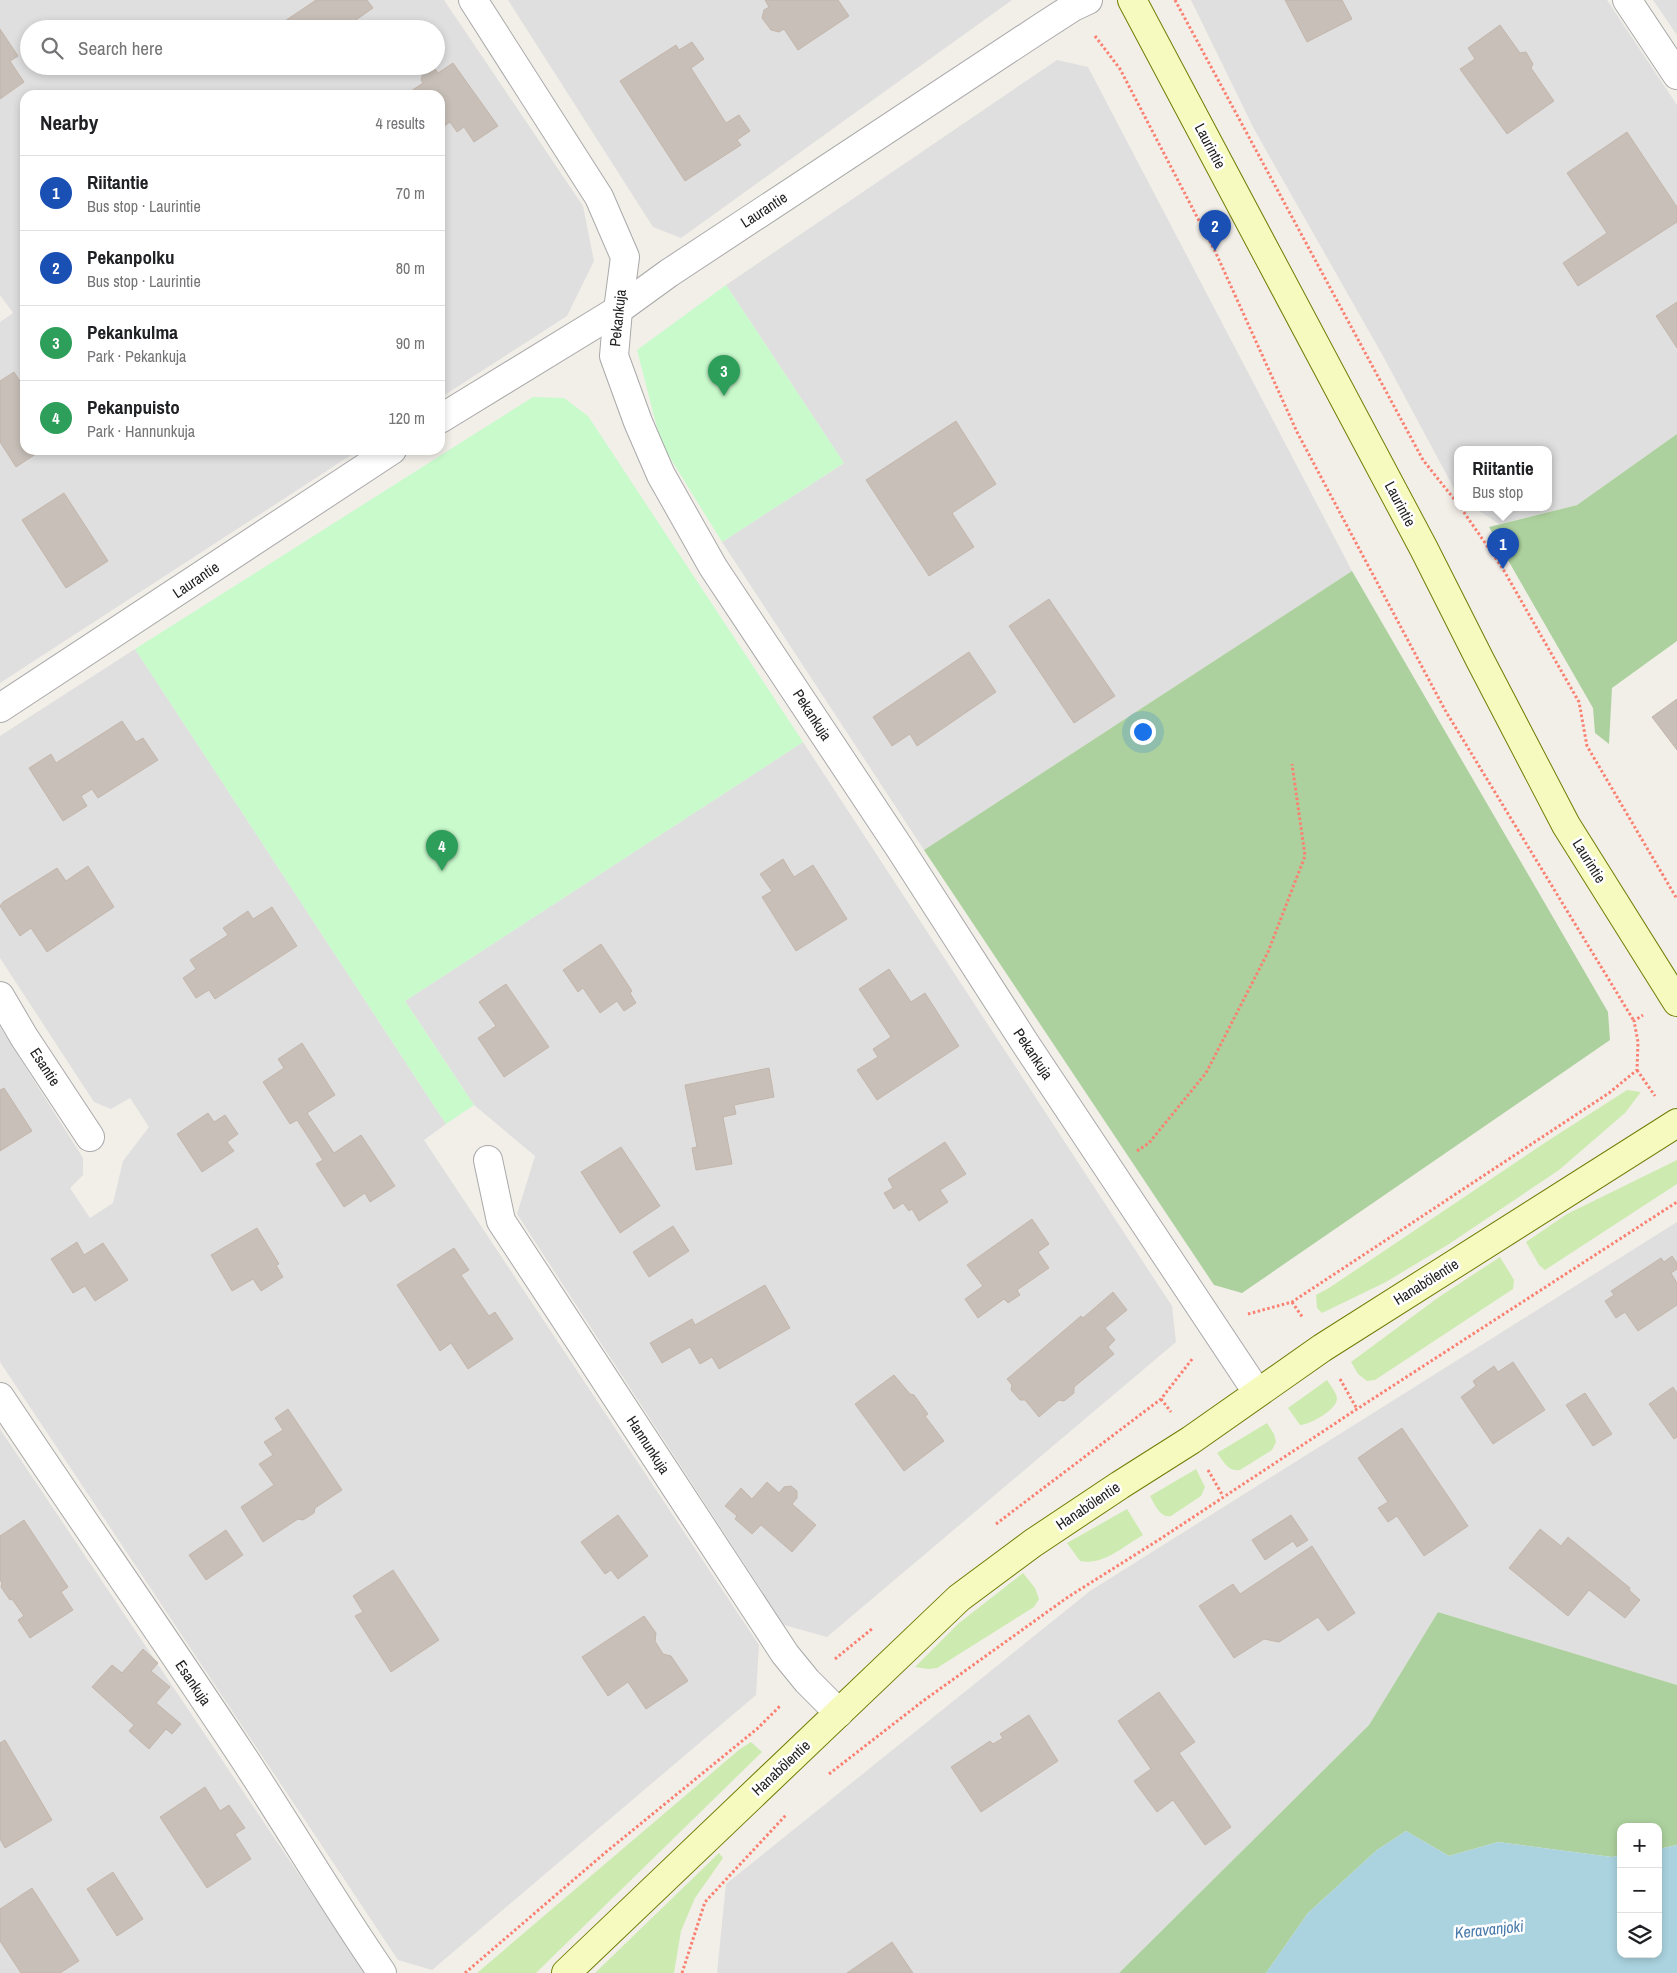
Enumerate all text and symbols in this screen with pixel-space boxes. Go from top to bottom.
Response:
search box [20,20,445,75]
icon: search [38,34,66,62]
text: Search here [78,35,163,61]
text: Nearby [40,108,98,137]
text: 4 results [375,112,425,134]
street label: Laurintie [1190,119,1231,172]
text: Riitantie [87,169,148,195]
text: 1 [52,182,60,204]
text: 70 m [396,182,425,204]
street label: Laurantie [736,187,791,233]
text: Bus stop · Laurintie [87,195,201,217]
pin: 2 [1199,210,1231,251]
text: Pekanpolku [87,244,174,270]
text: 2 [52,257,60,279]
text: 80 m [396,257,425,279]
text: Bus stop · Laurintie [87,270,201,292]
street label: Pekankuja [604,288,631,348]
text: Pekankulma [87,319,178,345]
text: 3 [52,332,60,354]
text: 90 m [396,332,425,354]
text: Park · Pekankuja [87,345,186,367]
pin: 3 [708,355,740,396]
text: Pekanpuisto [87,394,180,420]
text: 4 [52,407,60,429]
text: 120 m [389,407,425,429]
text: Park · Hannunkuja [87,420,195,442]
popup [1454,446,1552,511]
text: Riitantie [1472,455,1534,481]
street label: Laurintie [1380,477,1421,530]
text: Bus stop [1472,481,1523,503]
pin: 1 [1487,528,1519,569]
street label: Laurantie [168,556,223,603]
street label: Pekankuja [788,685,837,745]
your location [1130,719,1156,745]
pin: 4 [426,830,458,871]
street label: Laurintie [1568,835,1611,887]
street label: Pekankuja [1009,1024,1058,1084]
street label: Esantie [25,1044,66,1090]
street label: Hanabölentie [1389,1253,1462,1310]
street label: Hannunkuja [622,1411,675,1478]
street label: Hanabölentie [1052,1476,1124,1535]
street label: Esankuja [171,1656,216,1710]
street label: Hanabölentie [747,1735,815,1800]
map controls [1617,1823,1662,1958]
button: + [1617,1823,1662,1868]
button: − [1617,1868,1662,1913]
button: layers [1617,1913,1662,1958]
water label: Keravanjoki [1453,1914,1525,1944]

